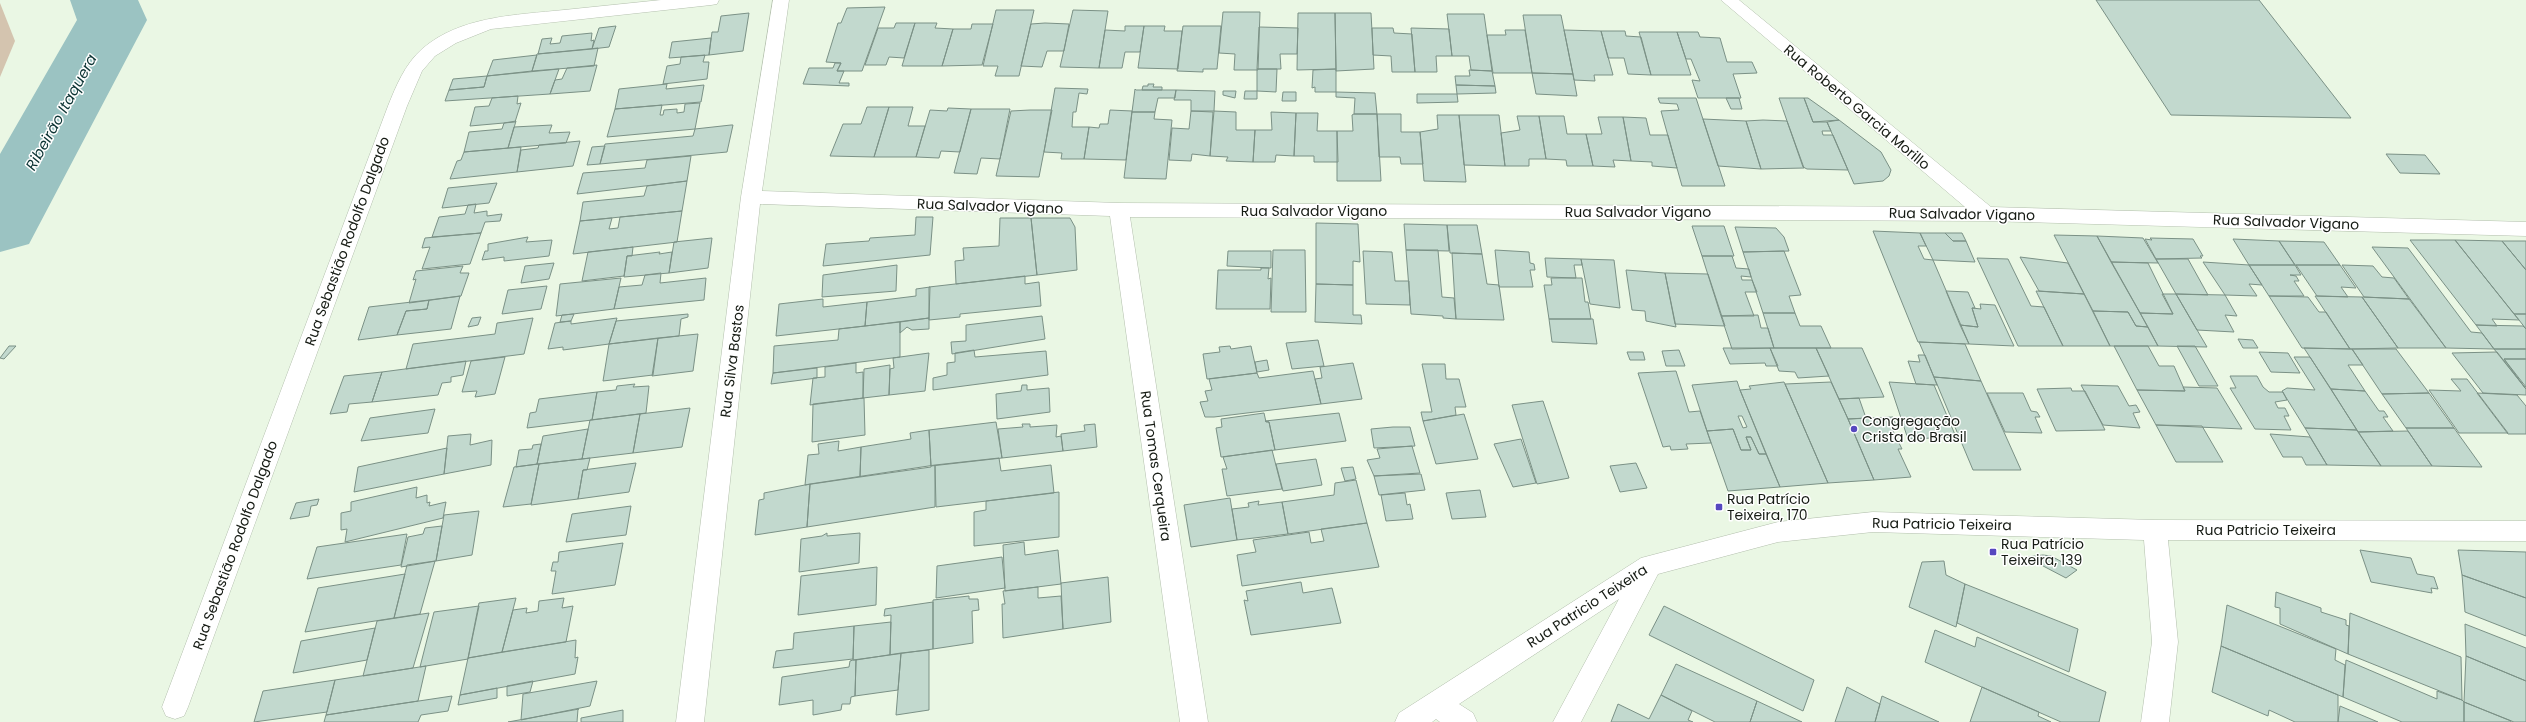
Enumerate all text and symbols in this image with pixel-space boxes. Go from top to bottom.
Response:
street label: Rua Roberto Garcia Morillo [1779,40,1935,174]
water label: Ribeirão Itaquera [20,50,102,174]
street label: Rua Sebastião Rodolfo Dalgado [300,134,394,348]
street label: Rua Salvador Vigano [917,193,1063,219]
street label: Rua Salvador Vigano [1241,201,1387,221]
street label: Rua Salvador Vigano [1565,202,1711,222]
street label: Rua Salvador Vigano [1889,203,2035,225]
street label: Rua Salvador Vigano [2213,209,2359,235]
street label: Rua Silva Bastos [715,303,749,419]
street label: Rua Tomas Cerqueira [1136,389,1176,543]
place label: Congregação Crista do Brasil [1862,411,1967,447]
marker: Congregação Crista do Brasil [1849,424,1859,434]
street label: Rua Sebastião Rodolfo Dalgado [188,438,282,652]
place label: Rua Patrício Teixeira, 170 [1727,489,1810,525]
marker: Rua Patrício Teixeira, 170 [1714,502,1724,512]
street label: Rua Patricio Teixeira [1872,513,2012,535]
street label: Rua Patricio Teixeira [2196,520,2336,540]
place label: Rua Patrício Teixeira, 139 [2001,534,2084,570]
marker: Rua Patrício Teixeira, 139 [1988,547,1998,557]
street label: Rua Patricio Teixeira [1523,560,1651,652]

